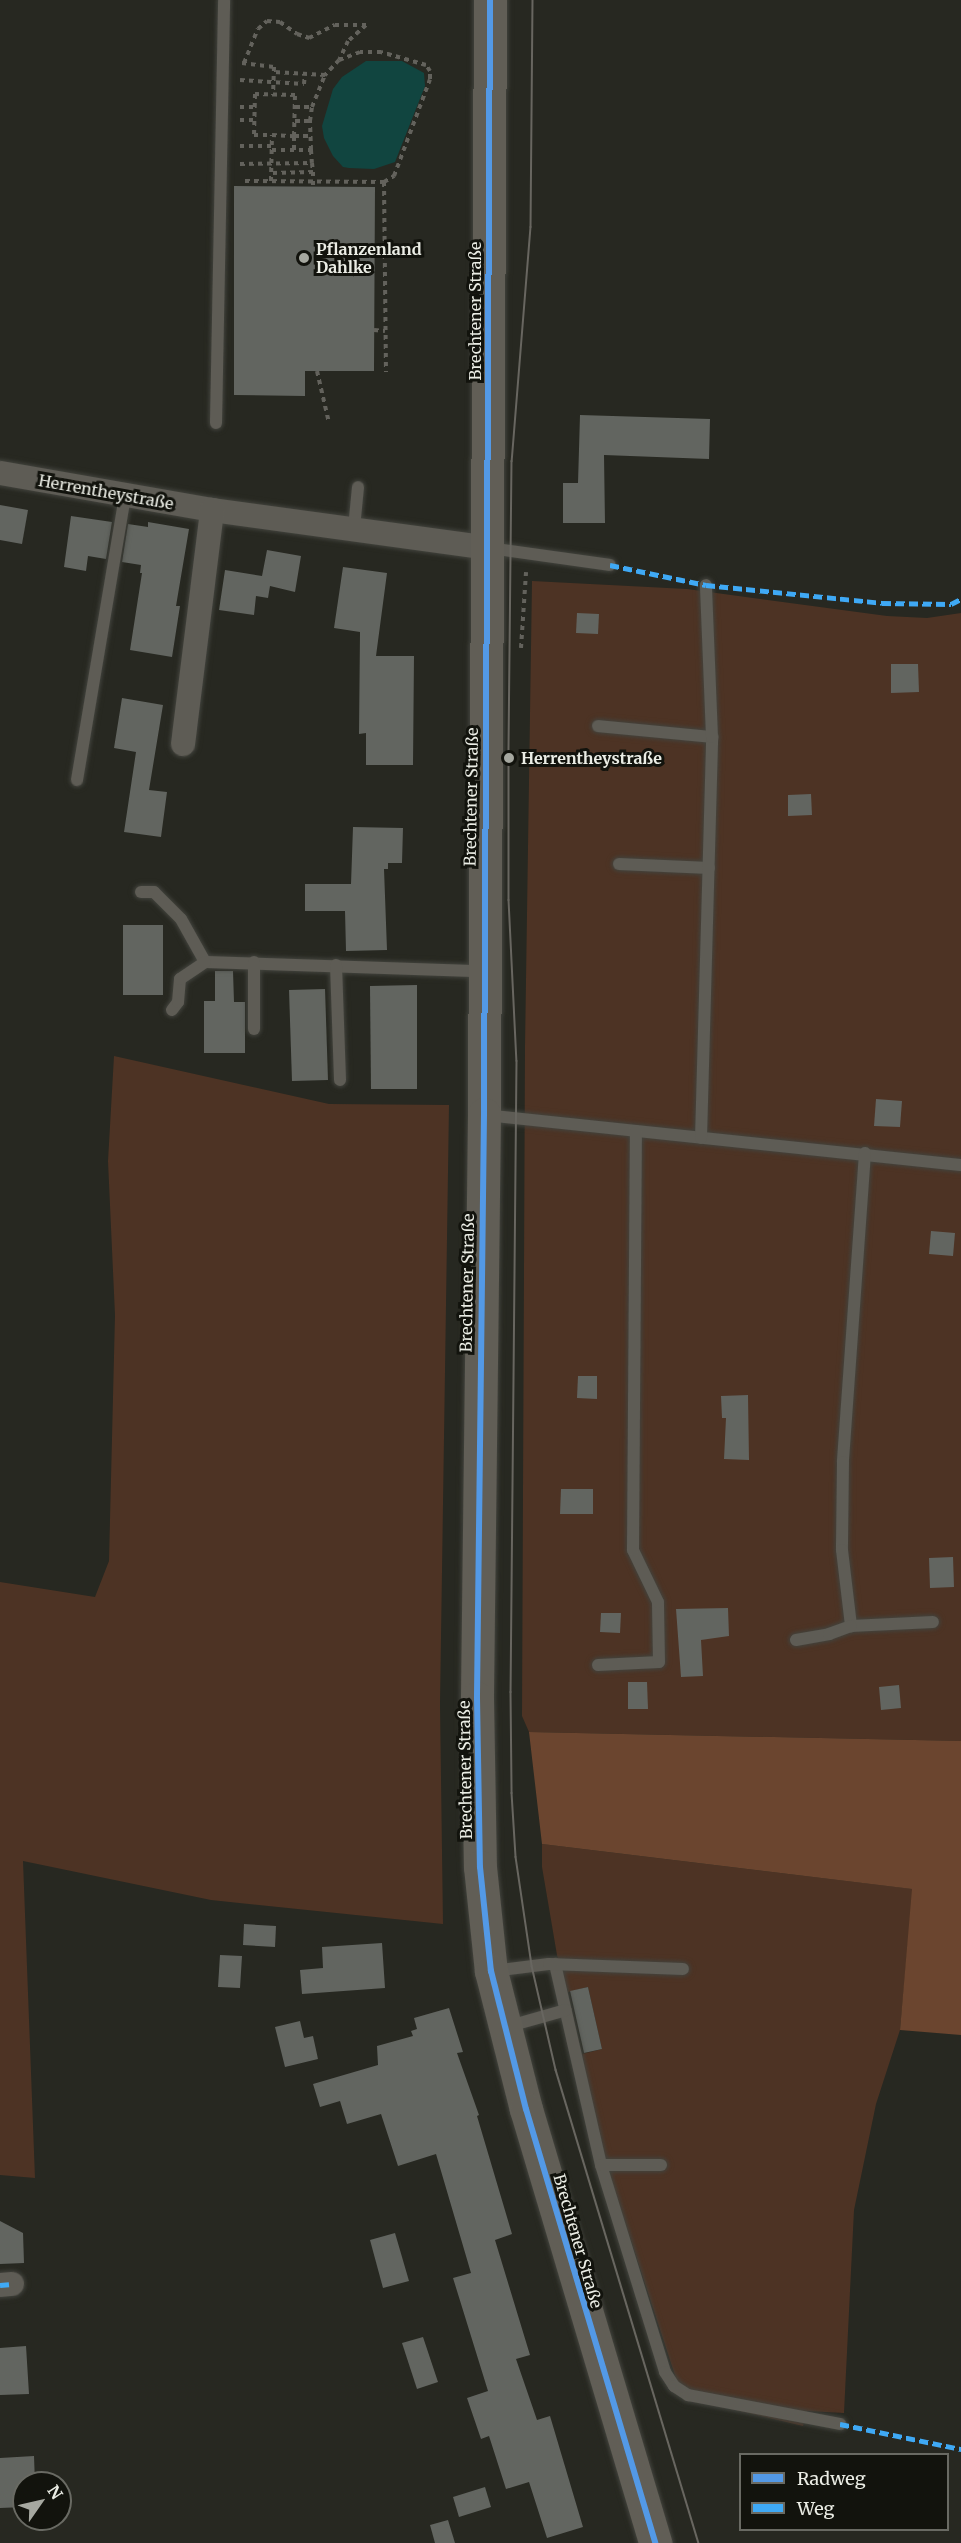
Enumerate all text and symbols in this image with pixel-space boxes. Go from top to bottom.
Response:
place label: Pflanzenland Dahlke [316,239,422,277]
street label: Brechtener Straße [465,242,485,380]
marker: Pflanzenland Dahlke [297,251,311,265]
street label: Herrentheystraße [37,471,175,513]
street label: Brechtener Straße [460,727,482,867]
place label: Herrentheystraße [521,748,662,768]
marker: Herrentheystraße [502,751,516,765]
street label: Brechtener Straße [456,1213,478,1353]
street label: Brechtener Straße [454,1700,476,1840]
street label: Brechtener Straße [550,2172,606,2310]
legend [739,2453,949,2531]
text: Radweg [797,2467,866,2490]
north arrow [12,2471,72,2531]
text: N [43,2481,67,2503]
text: Weg [797,2497,834,2520]

